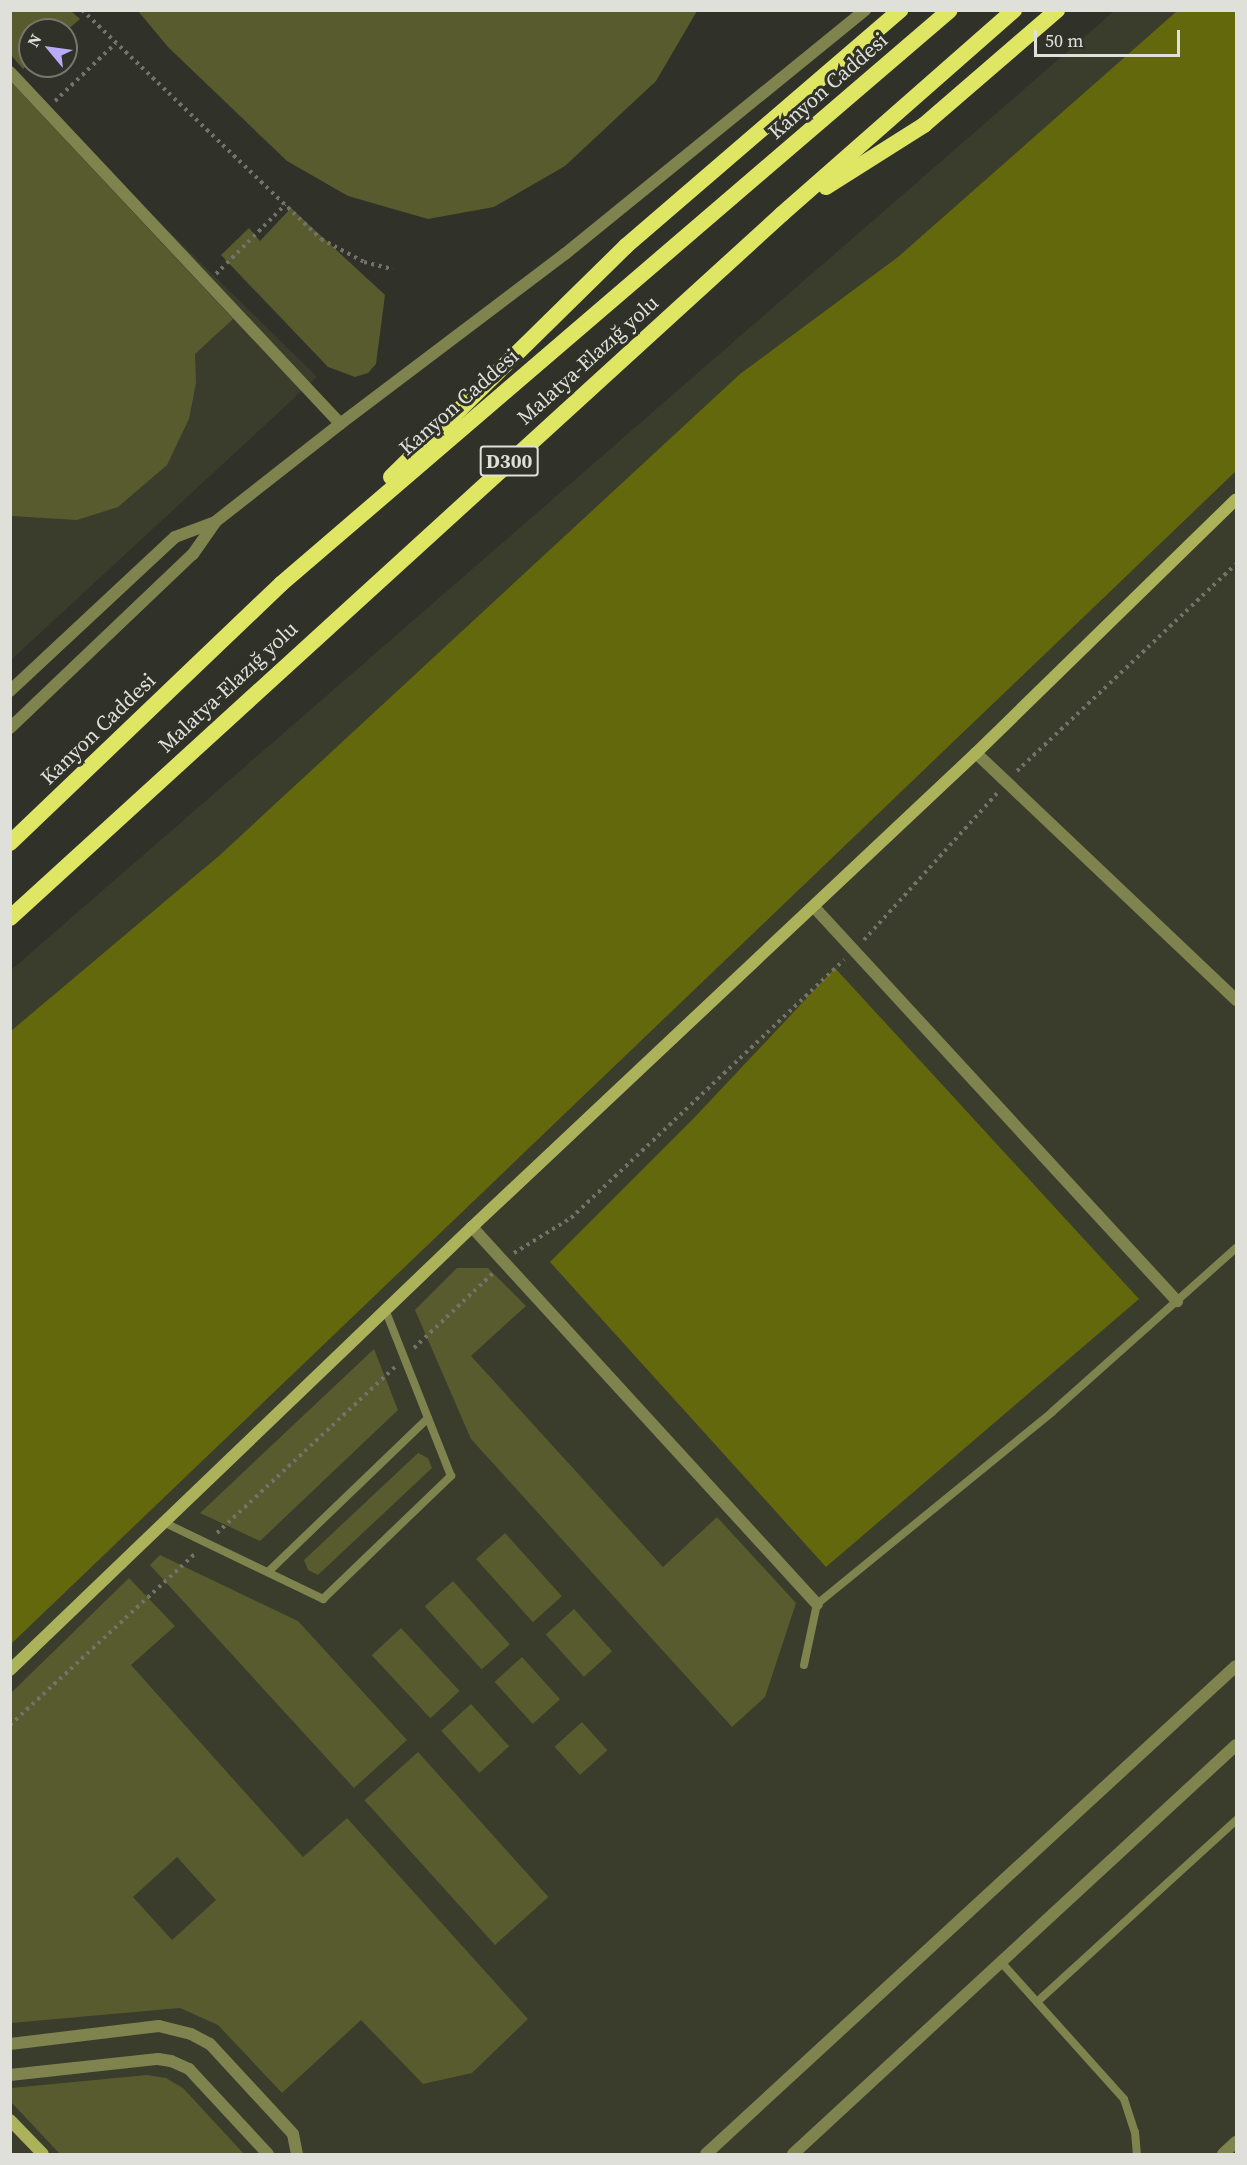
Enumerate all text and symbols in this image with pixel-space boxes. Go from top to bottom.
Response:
north arrow [18,18,78,78]
scale bar [1037,18,1182,56]
street label: Kanyon Caddesi [763,27,893,145]
text: 50 m [1045,28,1083,53]
text: N [22,30,46,51]
street label: Malatya-Elazığ yolu [512,290,664,430]
street label: Kanyon Caddesi [394,343,524,461]
road number: D300 [479,444,539,478]
street label: Malatya-Elazığ yolu [153,616,303,758]
street label: Kanyon Caddesi [35,668,161,790]

